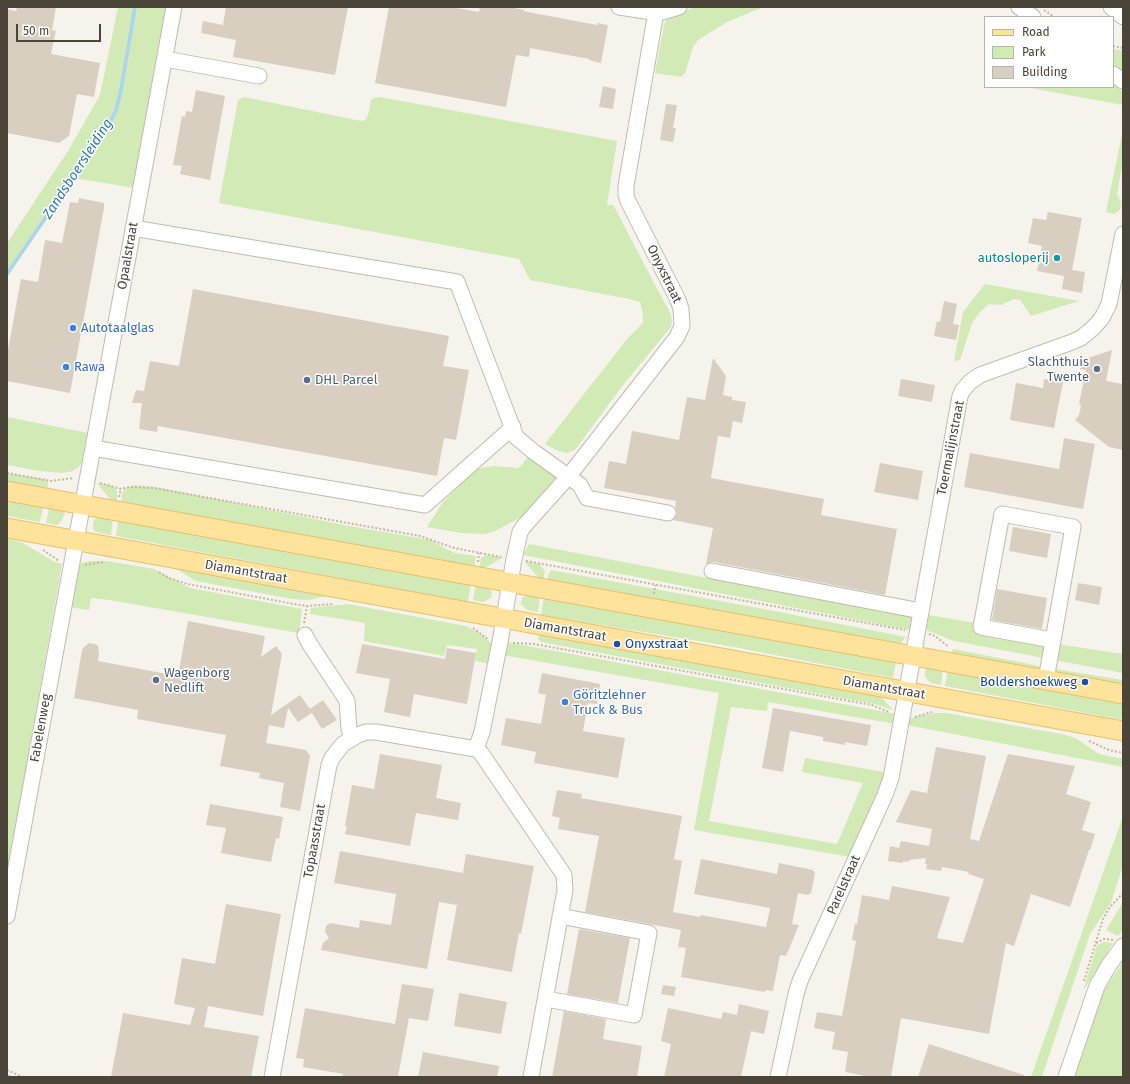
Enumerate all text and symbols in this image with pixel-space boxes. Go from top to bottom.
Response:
scale bar [18,16,103,42]
legend [984,16,1114,88]
text: 50 m [23,24,49,38]
text: Road [1022,25,1050,39]
text: Park [1022,45,1046,59]
text: Building [1022,65,1067,79]
water label: Zandsboersleiding [39,116,117,222]
street label: Opaalstraat [114,221,142,291]
street label: Onyxstraat [643,242,685,306]
place label: autosloperij [978,250,1049,266]
marker: autosloperij [1052,253,1062,263]
place label: Autotaalglas [81,320,154,336]
marker: Autotaalglas [68,323,78,333]
place label: Slachthuis Twente [1028,354,1089,385]
place label: Rawa [74,359,105,375]
marker: Rawa [61,362,71,372]
marker: Slachthuis Twente [1092,364,1102,374]
place label: DHL Parcel [315,372,378,388]
marker: DHL Parcel [302,375,312,385]
street label: Toermalijnstraat [934,399,968,497]
street label: Diamantstraat [203,557,289,587]
street label: Diamantstraat [522,615,608,645]
place label: Onyxstraat [625,636,688,652]
marker: Onyxstraat [612,639,622,649]
place label: Wagenborg Nedlift [164,665,229,696]
street label: Diamantstraat [841,673,927,703]
place label: Boldershoekweg [980,674,1077,690]
marker: Wagenborg Nedlift [151,675,161,685]
marker: Boldershoekweg [1080,677,1090,687]
place label: Göritzlehner Truck & Bus [573,687,646,718]
street label: Fabelenweg [27,693,55,763]
marker: Göritzlehner Truck & Bus [560,697,570,707]
street label: Topaasstraat [301,803,329,879]
street label: Parelstraat [824,853,864,917]

